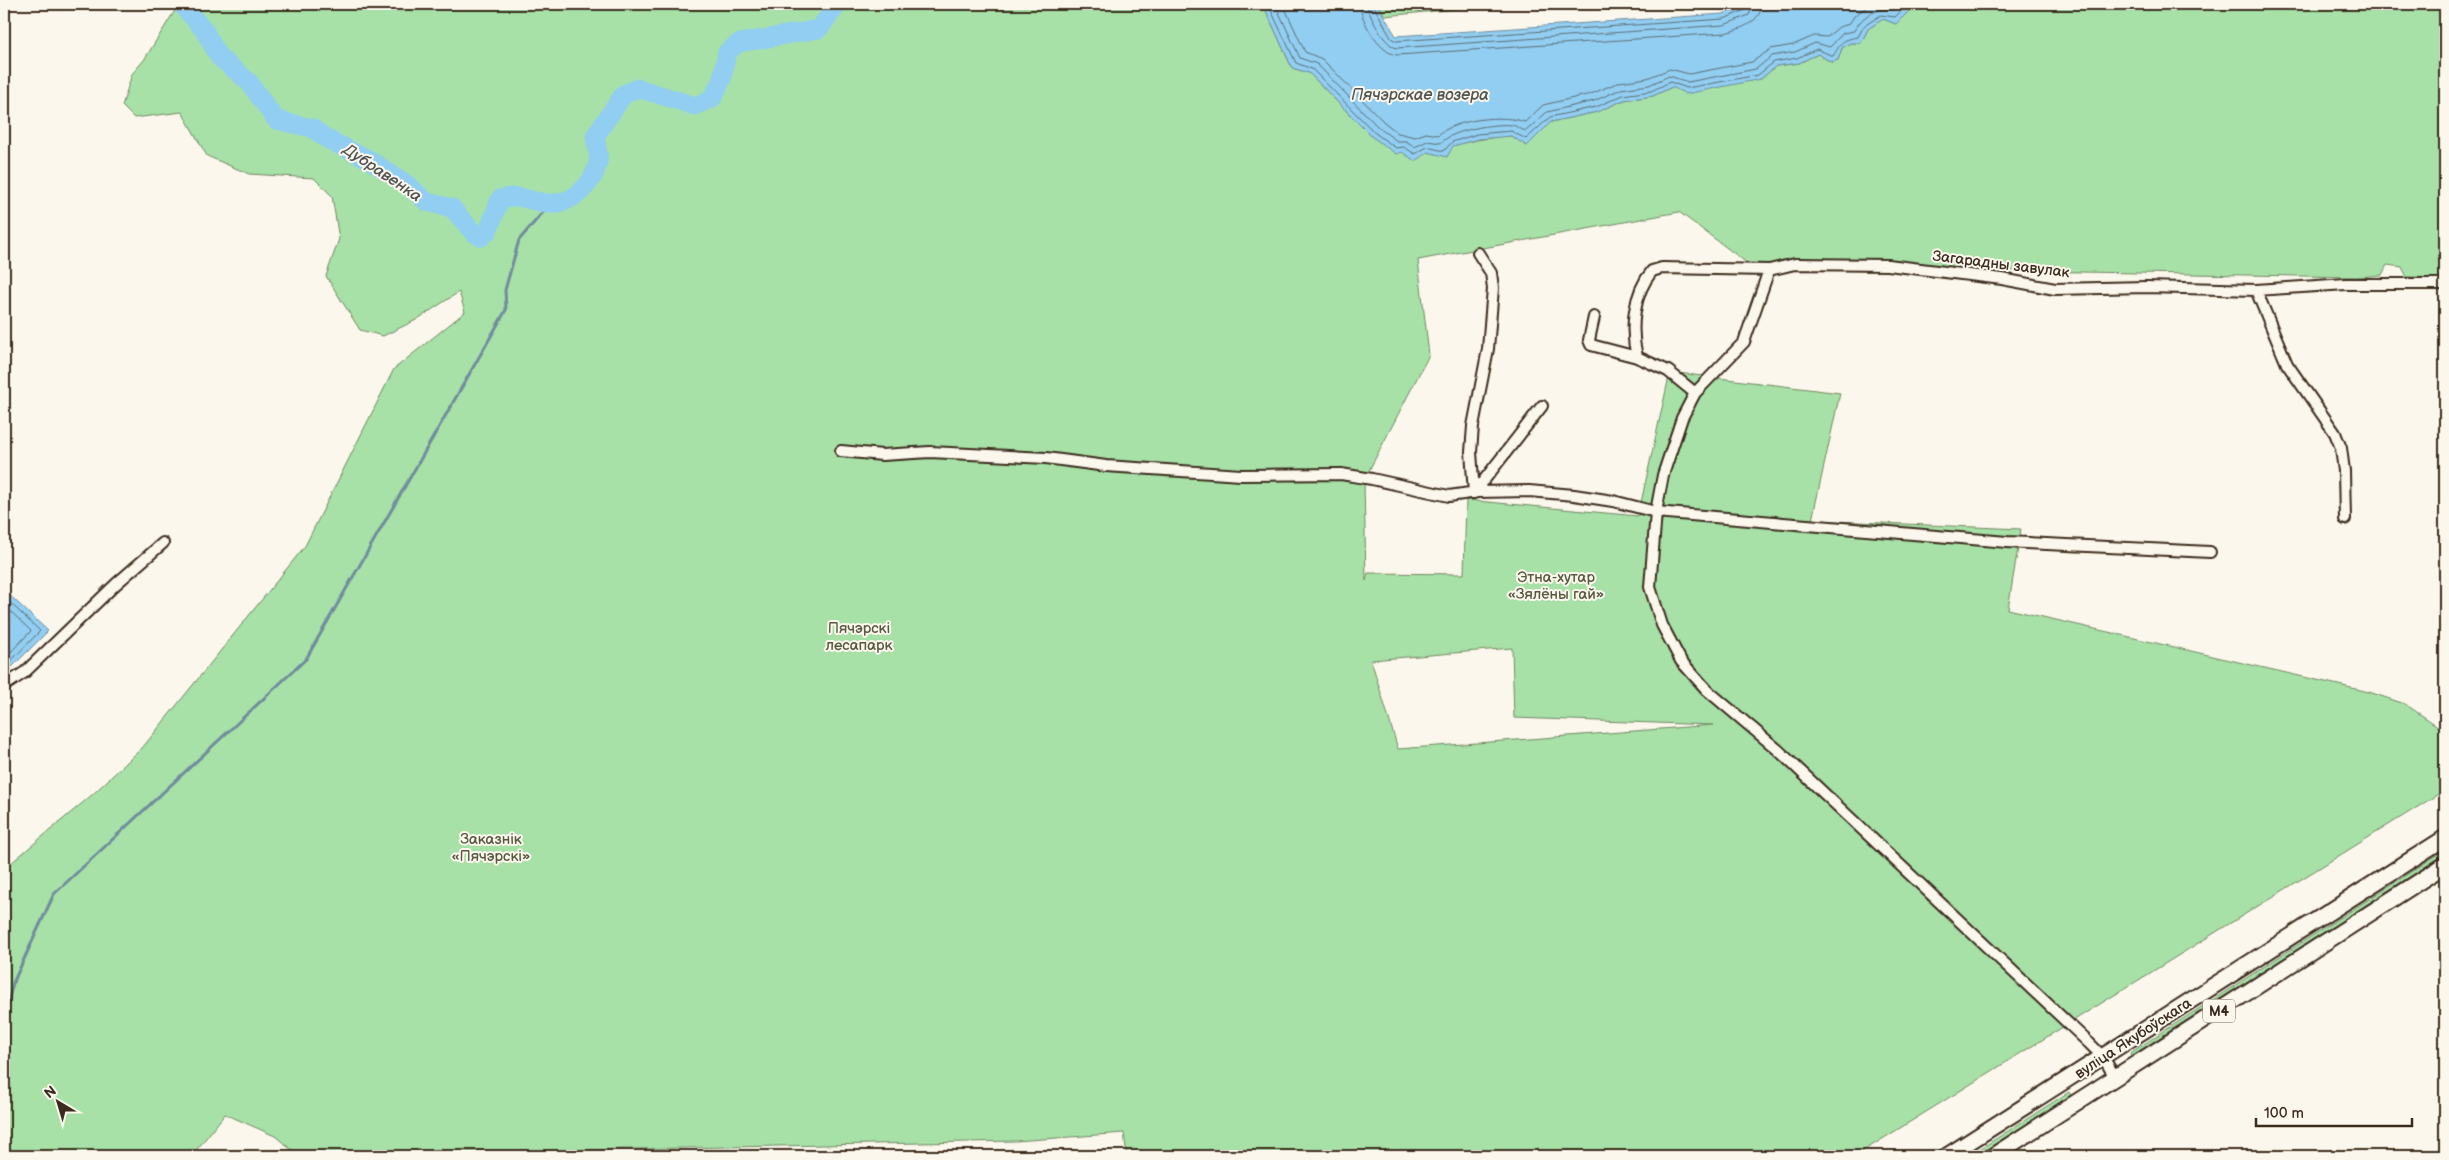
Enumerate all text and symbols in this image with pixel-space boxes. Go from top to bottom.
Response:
water label: Пячэрскае возера [1351,86,1489,105]
water label: Дубравенка [339,140,425,206]
street label: Загарадны завулак [1931,247,2071,282]
park label: Этна-хутар «Зялёны гай» [1508,568,1604,604]
park label: Пячэрскі лесапарк [825,619,893,655]
park label: Заказнік «Пячэрскі» [452,830,530,866]
street label: вуліца Якубоўскага [2071,994,2195,1083]
road number: М4 [2203,999,2235,1022]
north arrow [32,1078,82,1128]
text: N [41,1082,60,1102]
scale bar [2256,1095,2413,1127]
text: 100 m [2264,1104,2304,1123]

